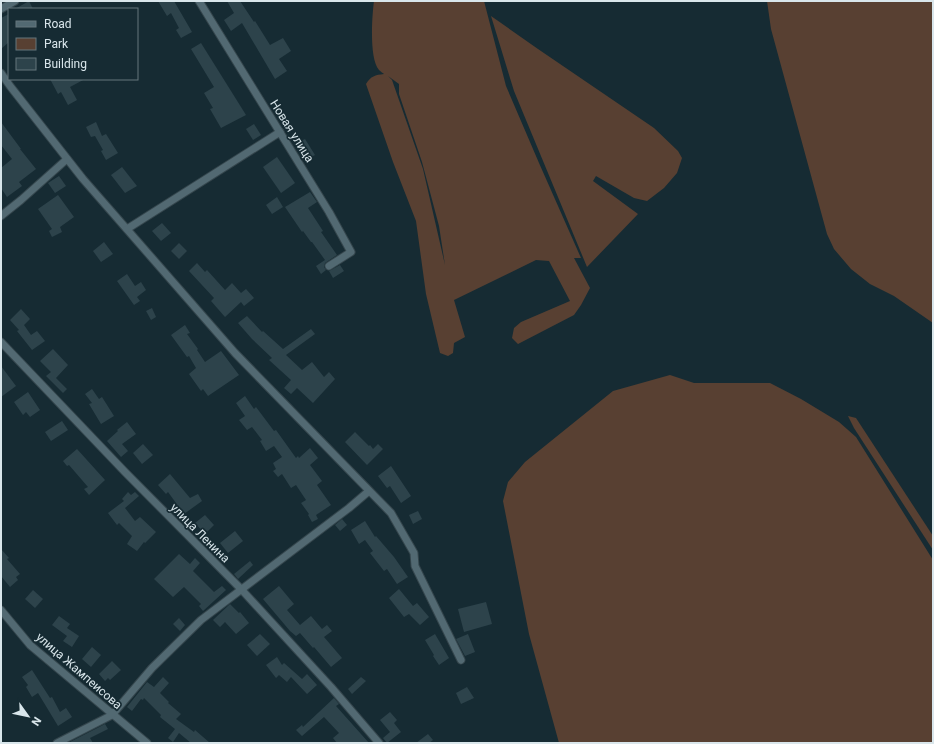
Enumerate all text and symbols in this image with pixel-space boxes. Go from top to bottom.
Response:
legend [8,8,138,80]
text: Road [44,17,72,31]
text: Park [44,37,69,51]
text: Building [44,57,87,71]
street label: Новая улица [267,97,317,165]
street label: улица Ленина [167,500,233,566]
street label: улица Жампеисова [33,630,125,712]
north arrow [8,696,48,736]
text: N [28,714,44,728]

